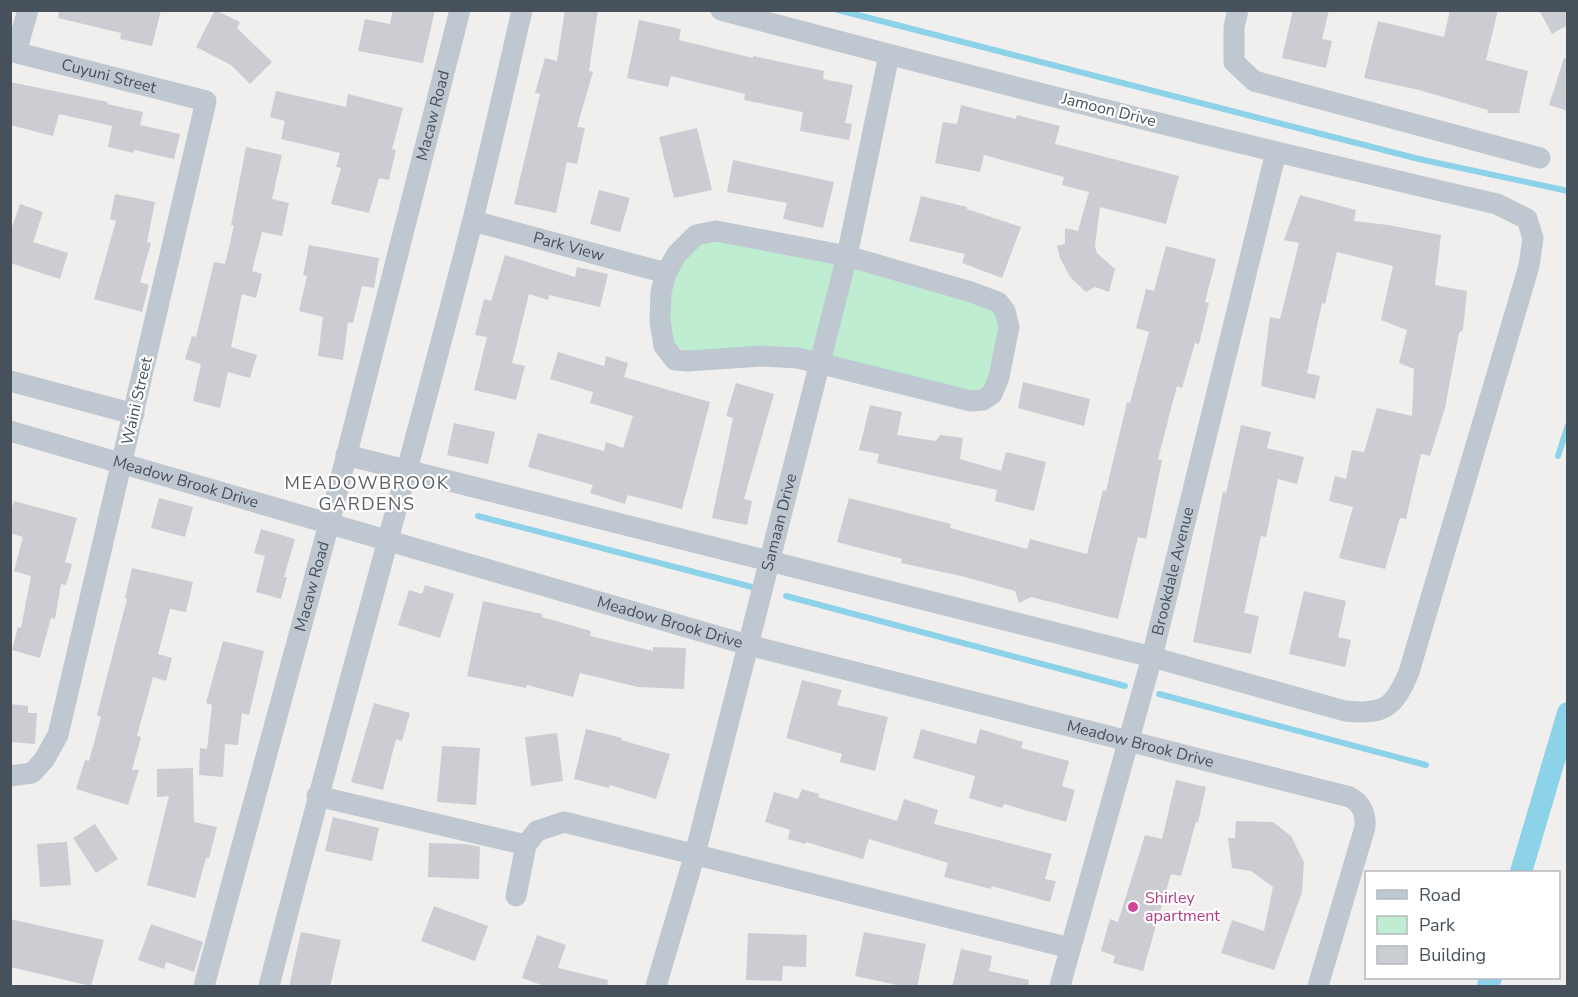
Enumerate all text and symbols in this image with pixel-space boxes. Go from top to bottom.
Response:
street label: Cuyuni Street [59,54,159,99]
street label: Macaw Road [411,68,455,163]
street label: Jamoon Drive [1059,87,1158,132]
street label: Park View [531,227,607,267]
street label: Waini Street [116,355,158,447]
street label: Meadow Brook Drive [110,450,261,514]
district label: MEADOWBROOK GARDENS [285,471,449,516]
street label: Samaan Drive [756,471,802,573]
street label: Brookdale Avenue [1147,505,1199,638]
street label: Macaw Road [289,539,335,634]
street label: Meadow Brook Drive [594,591,745,654]
street label: Meadow Brook Drive [1064,715,1216,773]
legend [1365,871,1560,979]
text: Road [1419,883,1461,907]
place label: Shirley apartment [1145,887,1220,927]
marker: Shirley apartment [1126,900,1140,914]
text: Park [1419,913,1456,937]
text: Building [1419,943,1486,967]

